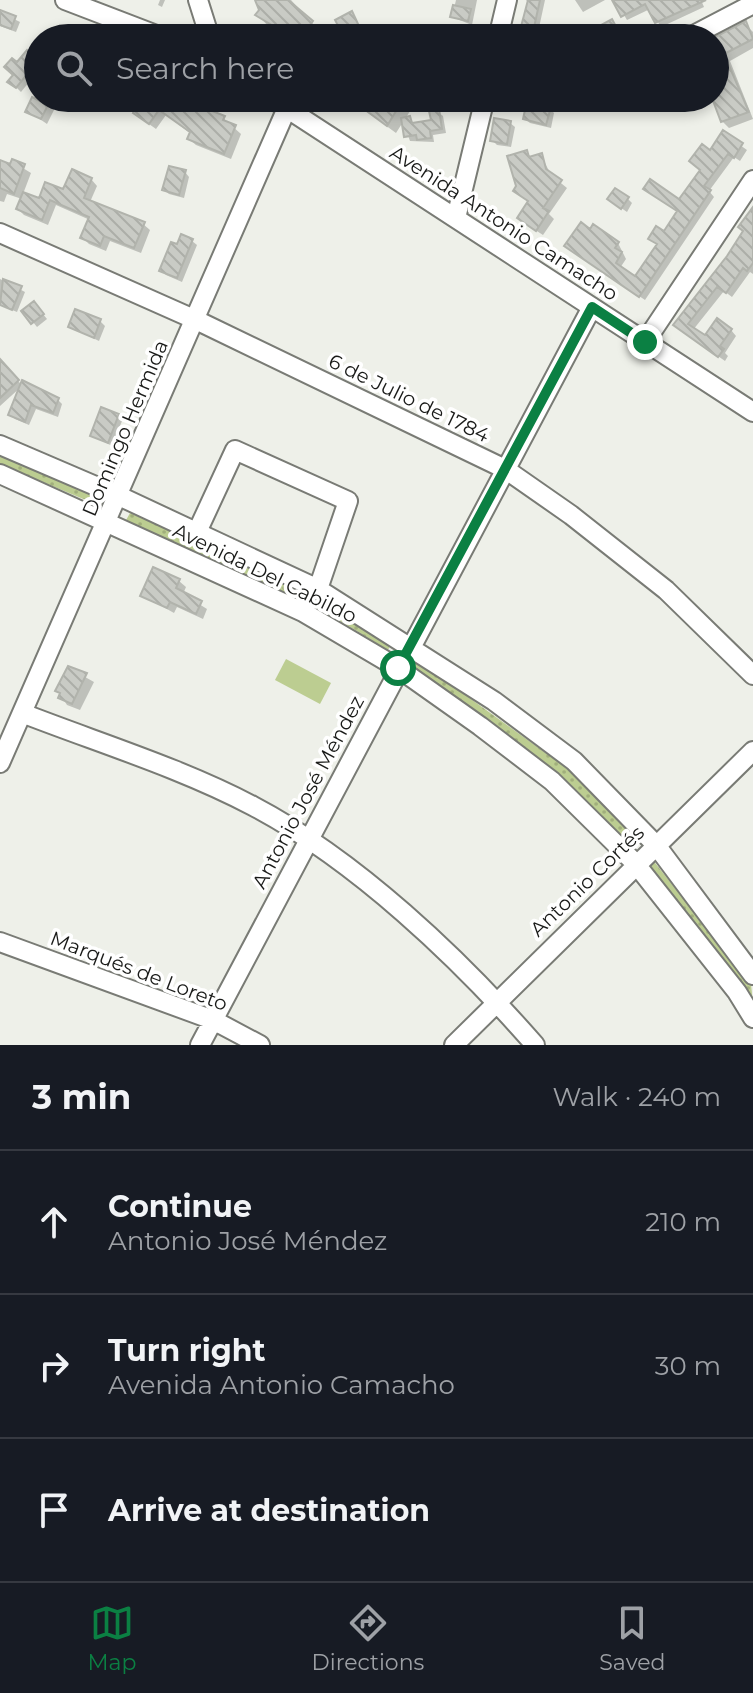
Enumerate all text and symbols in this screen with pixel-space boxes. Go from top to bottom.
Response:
search box [24,24,729,112]
icon: search [52,46,96,90]
text: Search here [116,50,294,87]
street label: Avenida Antonio Camacho [386,140,622,306]
route end [627,324,663,360]
street label: Domingo Hermida [77,336,173,520]
street label: 6 de Julio de 1784 [325,349,493,447]
street label: Avenida Del Cabildo [169,518,361,628]
route start [380,650,416,686]
street label: Antonio José Méndez [247,691,369,893]
street label: Antonio Cortés [525,820,649,941]
street label: Marqués de Loreto [47,926,231,1016]
text: 3 min [32,1076,131,1118]
text: Walk · 240 m [553,1081,721,1113]
text: Continue [108,1188,252,1225]
icon: ahead [32,1200,76,1244]
text: 210 m [645,1206,721,1238]
text: Antonio José Méndez [108,1225,387,1257]
text: Turn right [108,1332,265,1369]
icon: right [32,1344,76,1388]
text: 30 m [655,1350,721,1382]
text: Avenida Antonio Camacho [108,1369,455,1401]
icon: arrive [32,1488,76,1532]
text: Arrive at destination [108,1492,430,1529]
tab: Map [88,1601,136,1676]
tab: Directions [312,1601,424,1676]
tab: Saved [599,1601,665,1676]

